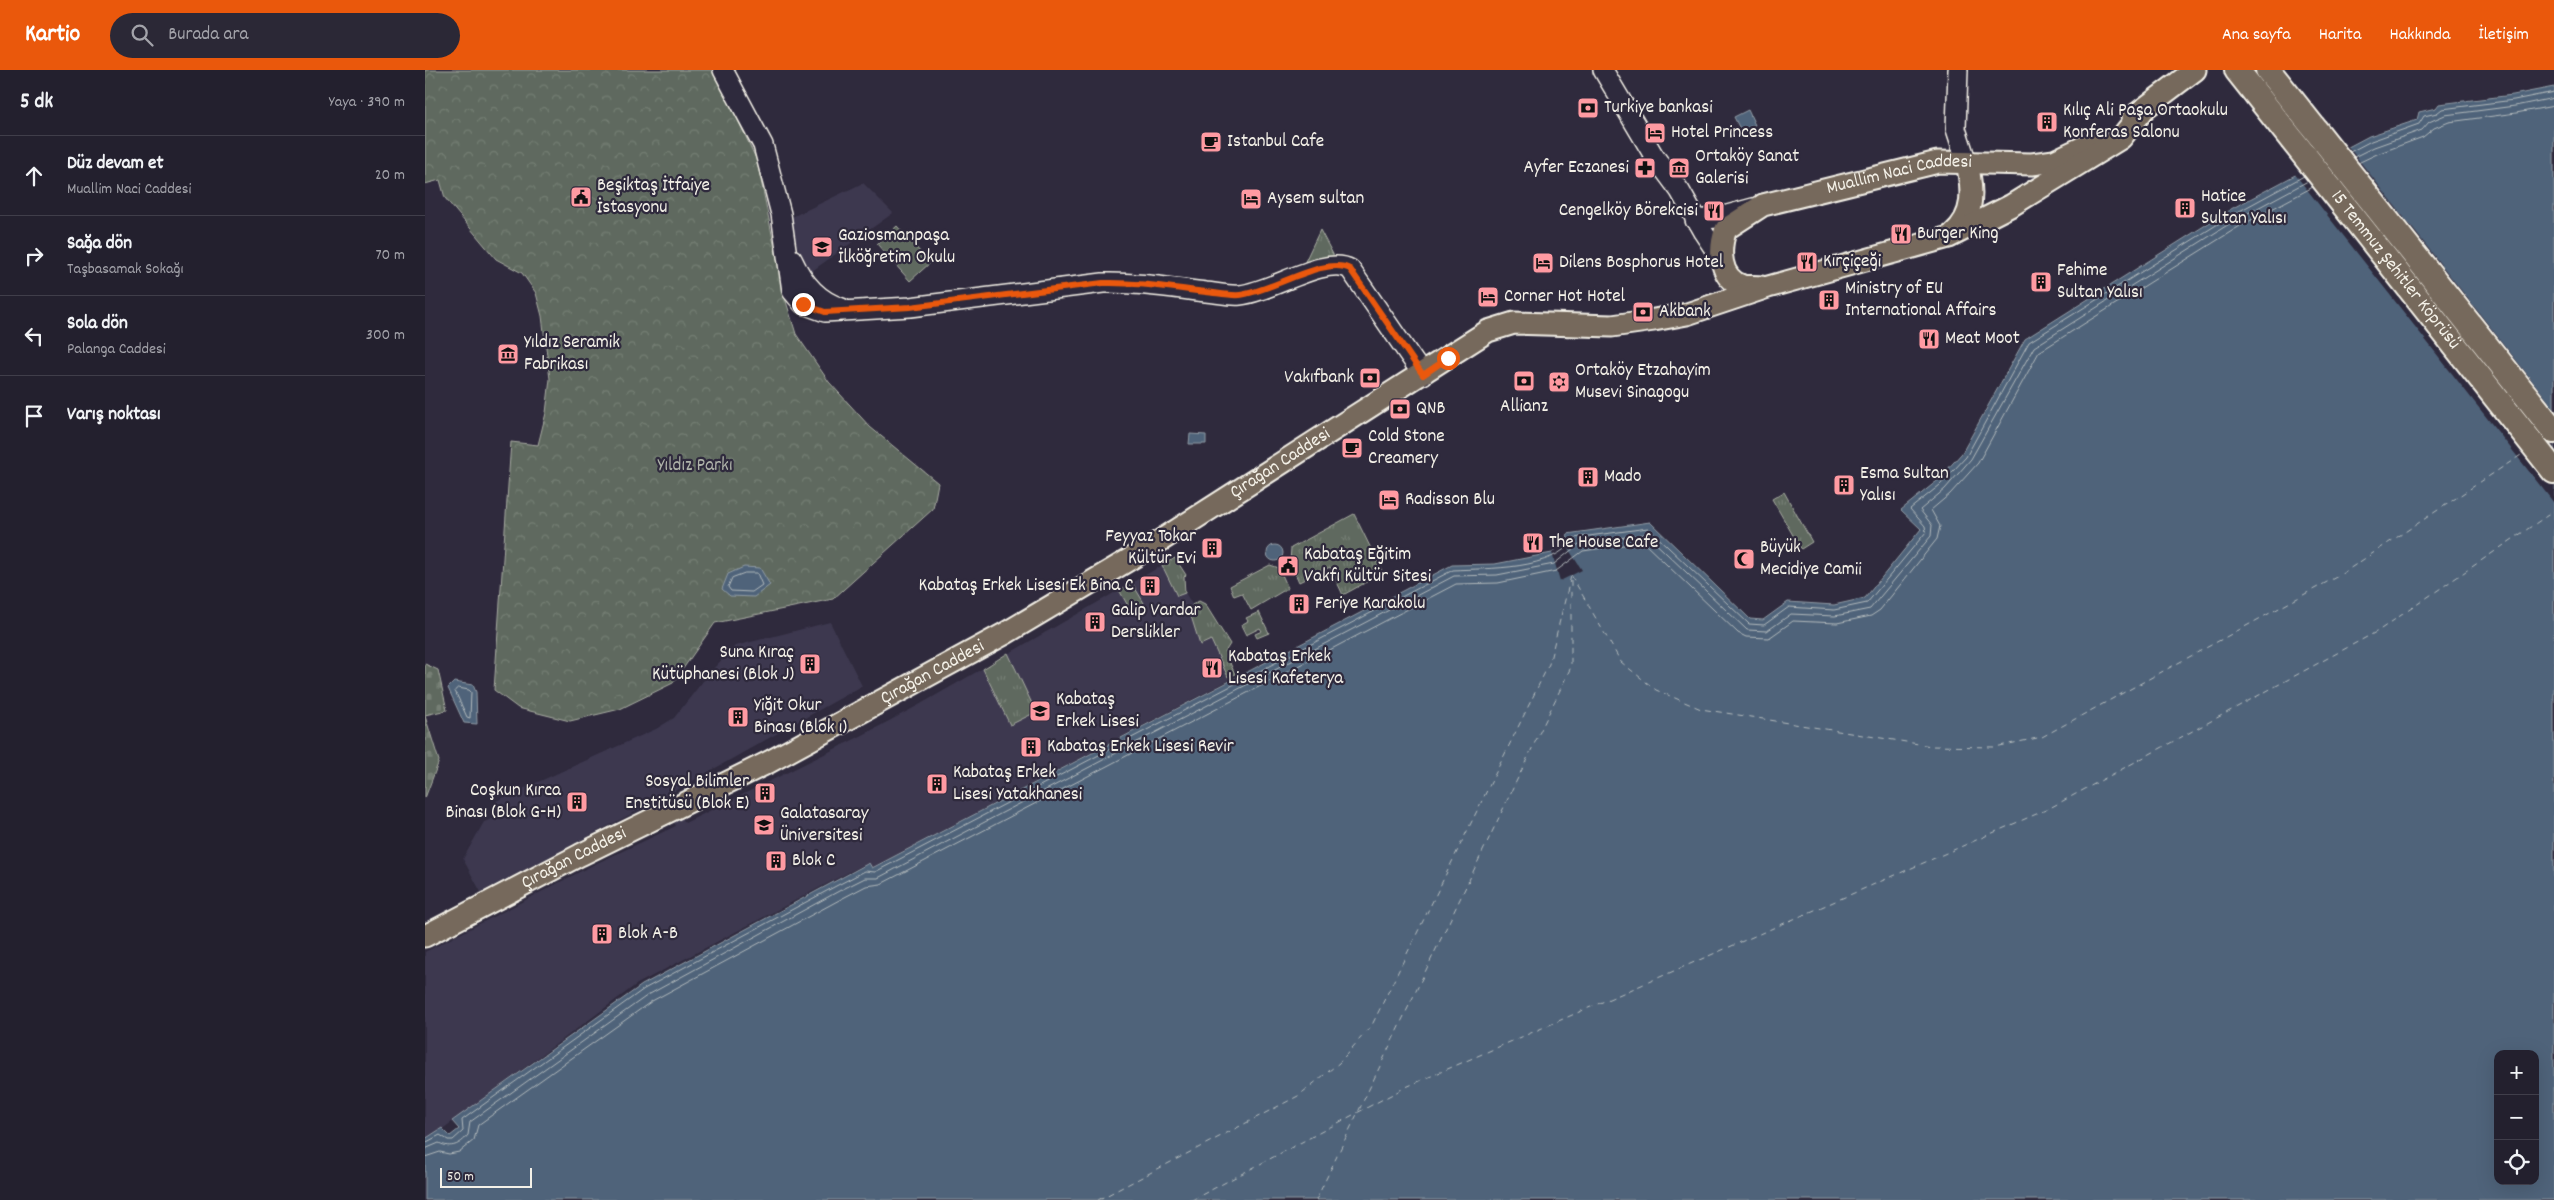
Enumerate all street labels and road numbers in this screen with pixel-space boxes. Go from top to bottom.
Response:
street label: Muallim Naci Caddesi [1824,148,1973,202]
street label: 15 Temmuz Şehitler Köprüsü [2324,185,2467,355]
street label: Çırağan Caddesi [1225,421,1337,506]
street label: Çırağan Caddesi [876,633,990,712]
street label: Çırağan Caddesi [517,820,632,897]

